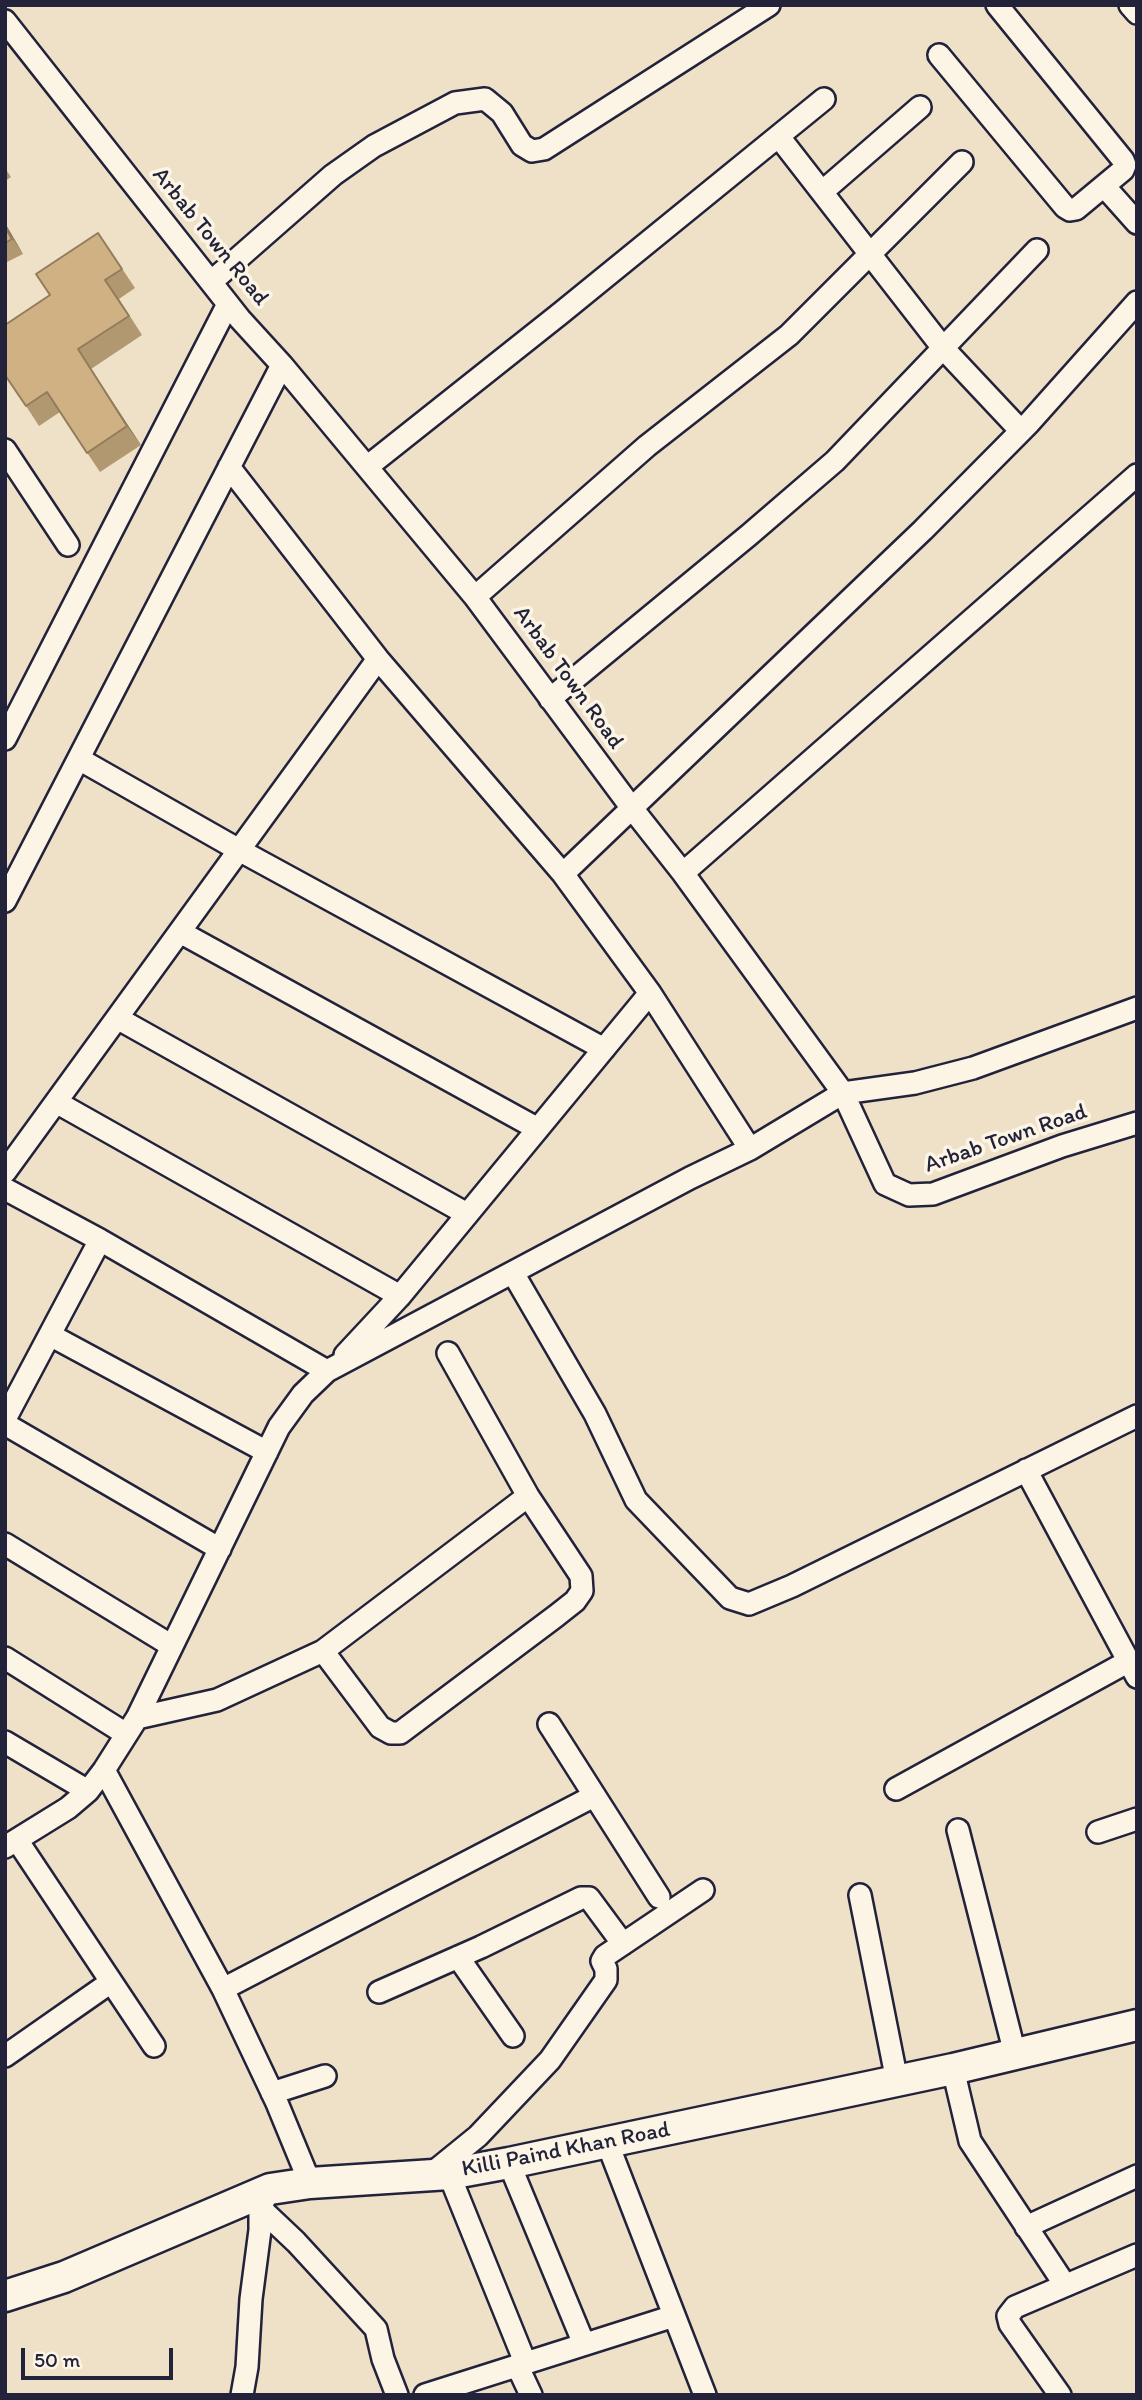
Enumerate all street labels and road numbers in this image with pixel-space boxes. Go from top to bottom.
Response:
street label: Arbab Town Road [146,162,274,312]
street label: Arbab Town Road [507,601,629,755]
street label: Arbab Town Road [921,1098,1091,1180]
street label: Killi Paind Khan Road [460,2116,672,2184]

